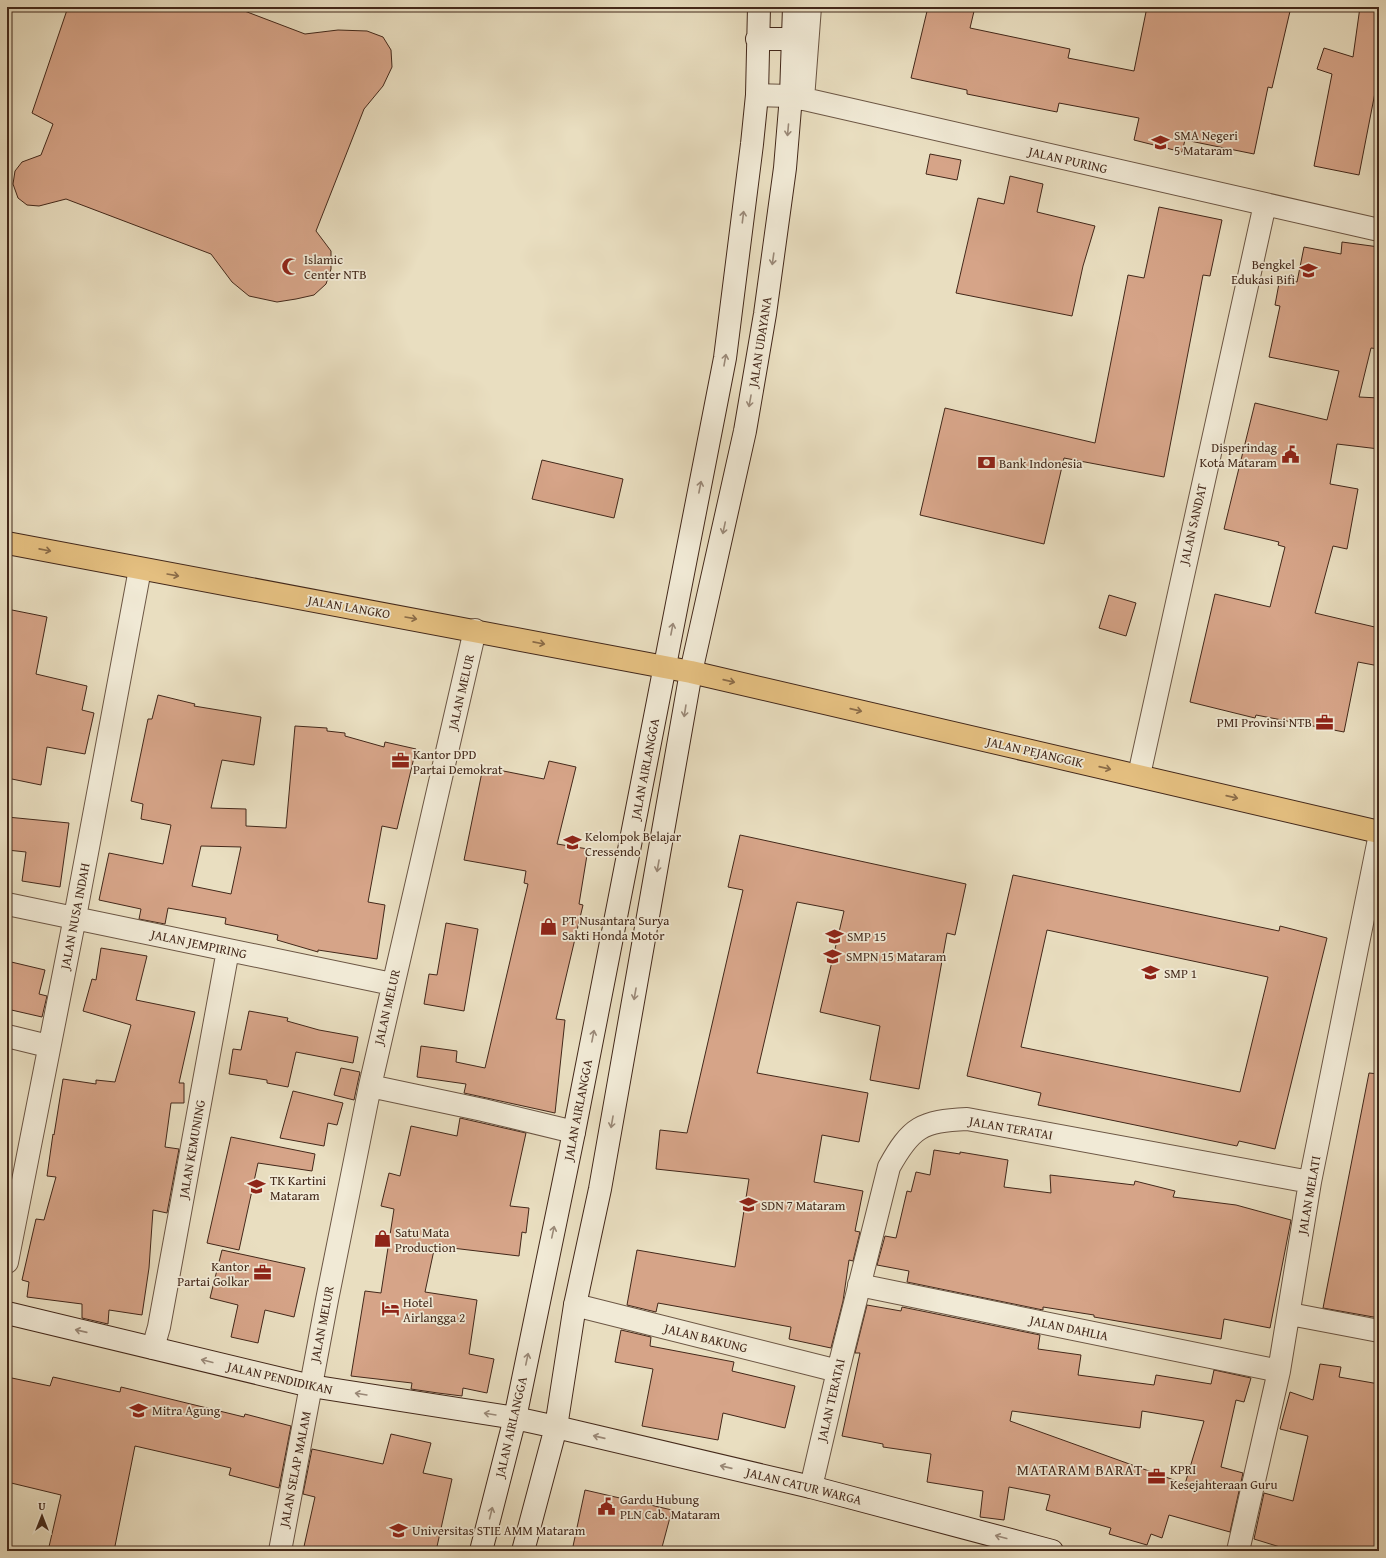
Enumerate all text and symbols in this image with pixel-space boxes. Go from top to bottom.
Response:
one-way arrow [785,123,792,136]
place label: SMA Negeri 5 Mataram [1174,126,1238,160]
school or university icon: SMA Negeri 5 Mataram [1151,132,1171,152]
street label: JALAN PURING [1025,141,1110,178]
one-way arrow [739,211,747,224]
place label: Islamic Center NTB [304,250,367,284]
one-way arrow [769,252,776,265]
place label: Bengkel Edukasi Bifi [1231,255,1295,289]
mosque icon: Islamic Center NTB [281,256,301,276]
school or university icon: Bengkel Edukasi Bifi [1298,261,1318,281]
street label: JALAN UDAYANA [743,295,777,391]
one-way arrow [721,354,729,367]
one-way arrow [746,394,754,407]
place label: Disperindag Kota Mataram [1200,438,1278,472]
public building icon: Disperindag Kota Mataram [1280,444,1300,464]
bank icon: Bank Indonesia [976,453,996,473]
place label: Bank Indonesia [999,454,1083,473]
one-way arrow [696,481,704,494]
street label: JALAN SANDAT [1174,481,1212,568]
one-way arrow [720,522,728,535]
one-way arrow [38,547,51,555]
one-way arrow [166,571,179,579]
street label: JALAN LANGKO [304,590,392,624]
one-way arrow [404,615,417,623]
one-way arrow [669,623,677,636]
one-way arrow [532,639,545,647]
street label: JALAN MELUR [443,652,479,734]
one-way arrow [722,678,735,686]
one-way arrow [681,704,689,717]
one-way arrow [849,707,862,715]
office icon: PMI Provinsi NTB [1315,712,1335,732]
place label: PMI Provinsi NTB [1217,713,1312,732]
street label: JALAN AIRLANGGA [625,717,664,823]
street label: JALAN PEJANGGIK [983,731,1085,772]
place label: Kantor DPD Partai Demokrat [413,745,503,779]
office icon: Kantor DPD Partai Demokrat [390,751,410,771]
one-way arrow [1099,765,1112,772]
one-way arrow [1225,793,1238,801]
place label: Kelompok Belajar Cressendo [585,827,682,861]
school or university icon: Kelompok Belajar Cressendo [562,833,582,853]
one-way arrow [654,859,662,872]
street label: JALAN NUSA INDAH [55,861,95,973]
place label: PT Nusantara Surya Sakti Honda Motor [562,911,670,945]
shop icon: PT Nusantara Surya Sakti Honda Motor [539,917,559,937]
street label: JALAN JEMPIRING [147,924,249,963]
school or university icon: SMP 15 [824,926,844,946]
place label: SMP 15 [847,927,886,946]
school or university icon: SMPN 15 Mataram [823,946,843,966]
place label: SMPN 15 Mataram [846,947,947,966]
school or university icon: SMP 1 [1141,963,1161,983]
place label: SMP 1 [1164,964,1197,983]
street label: JALAN MELUR [369,967,405,1049]
one-way arrow [630,987,638,1000]
one-way arrow [589,1030,597,1043]
street label: JALAN AIRLANGGA [558,1058,597,1164]
street label: JALAN KEMUNING [174,1098,210,1202]
street label: JALAN TERATAI [966,1111,1054,1145]
one-way arrow [607,1115,615,1128]
street label: JALAN MELATI [1292,1154,1325,1238]
place label: TK Kartini Mataram [270,1171,327,1205]
school or university icon: TK Kartini Mataram [247,1177,267,1197]
school or university icon: SDN 7 Mataram [738,1195,758,1215]
place label: SDN 7 Mataram [761,1196,846,1215]
place label: Satu Mata Production [395,1223,456,1257]
one-way arrow [550,1226,558,1239]
shop icon: Satu Mata Production [372,1229,392,1249]
place label: Kantor Partai Golkar [177,1257,250,1291]
office icon: Kantor Partai Golkar [252,1263,272,1283]
street label: JALAN MELUR [305,1284,339,1366]
place label: Hotel Airlangga 2 [403,1293,465,1327]
hotel icon: Hotel Airlangga 2 [380,1299,400,1319]
street label: JALAN DAHLIA [1026,1310,1110,1346]
street label: JALAN BAKUNG [660,1318,750,1358]
one-way arrow [74,1326,87,1334]
one-way arrow [523,1353,531,1366]
street label: JALAN PENDIDIKAN [224,1356,335,1399]
one-way arrow [201,1357,214,1364]
street label: JALAN TERATAI [812,1357,850,1445]
street label: JALAN AIRLANGGA [490,1375,532,1481]
one-way arrow [355,1390,368,1398]
school or university icon: Mitra Agung [129,1400,149,1420]
place label: Mitra Agung [152,1401,221,1420]
street label: JALAN SELAP MALAM [274,1409,316,1531]
one-way arrow [484,1410,497,1418]
one-way arrow [593,1432,606,1440]
district label: MATARAM BARAT [1017,1459,1143,1480]
place label: KPRI Kesejahteraan Guru [1170,1460,1277,1494]
one-way arrow [720,1462,733,1470]
street label: JALAN CATUR WARGA [742,1462,864,1510]
office icon: KPRI Kesejahteraan Guru [1147,1466,1167,1486]
place label: Gardu Hubung PLN Cab. Mataram [620,1490,721,1524]
north arrow [22,1496,62,1536]
public building icon: Gardu Hubung PLN Cab. Mataram [597,1496,617,1516]
text: U [38,1498,46,1514]
one-way arrow [487,1507,495,1520]
school or university icon: Universitas STIE AMM Mataram [389,1520,409,1540]
place label: Universitas STIE AMM Mataram [412,1521,586,1540]
one-way arrow [994,1533,1007,1541]

